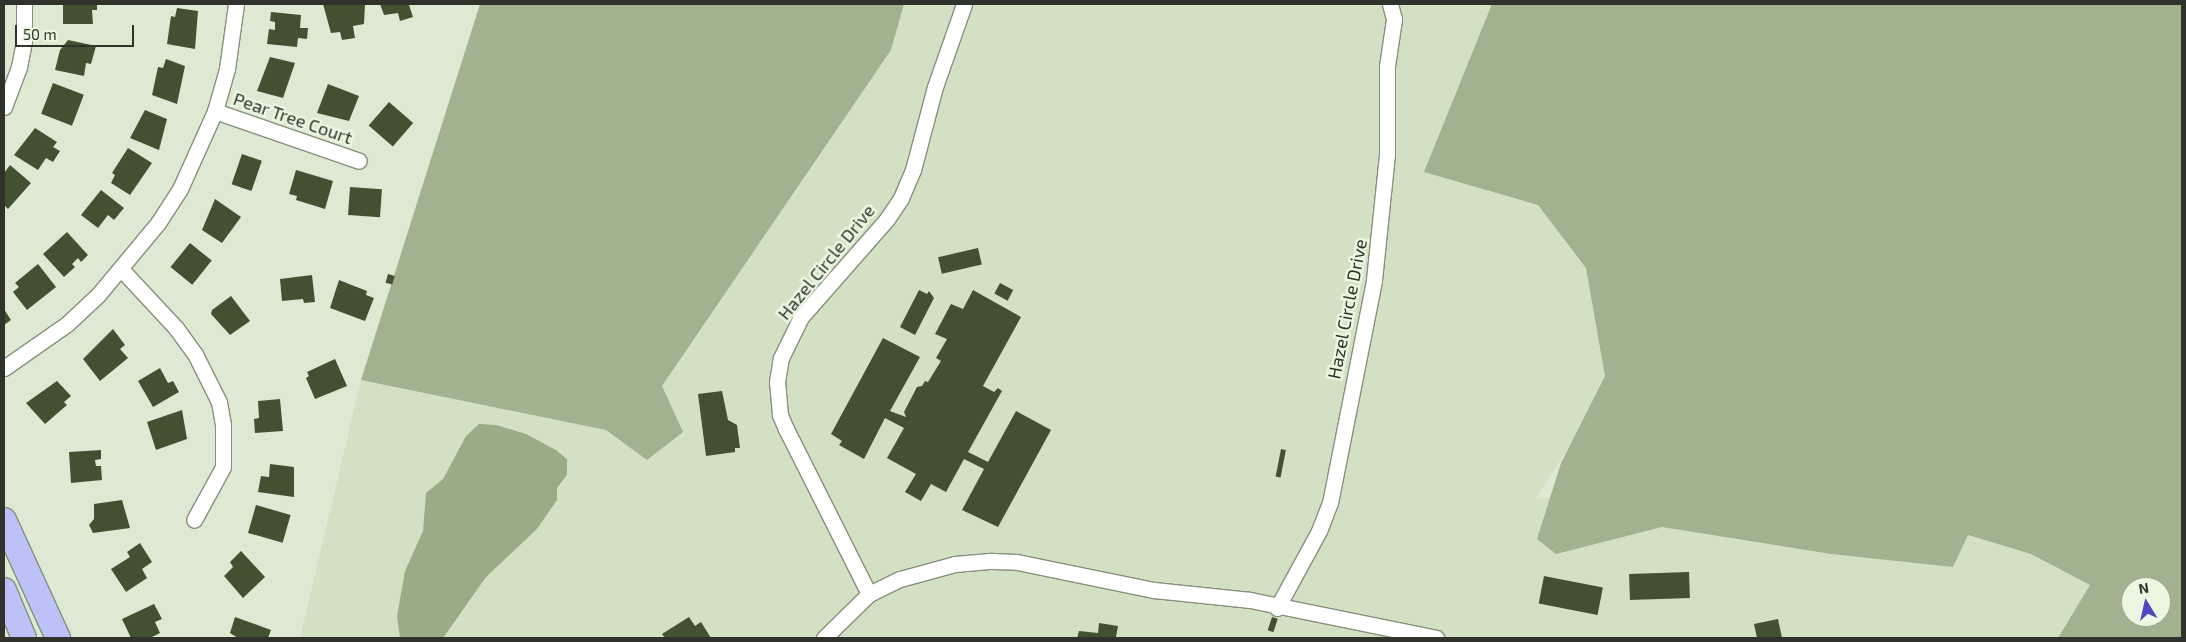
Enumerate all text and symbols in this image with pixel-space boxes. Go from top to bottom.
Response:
scale bar [18,15,136,47]
text: 50 m [23,25,57,43]
street label: Pear Tree Court [230,87,356,149]
street label: Hazel Circle Drive [773,200,879,324]
street label: Hazel Circle Drive [1323,237,1371,381]
north arrow [2121,577,2171,627]
text: N [2137,578,2150,597]

